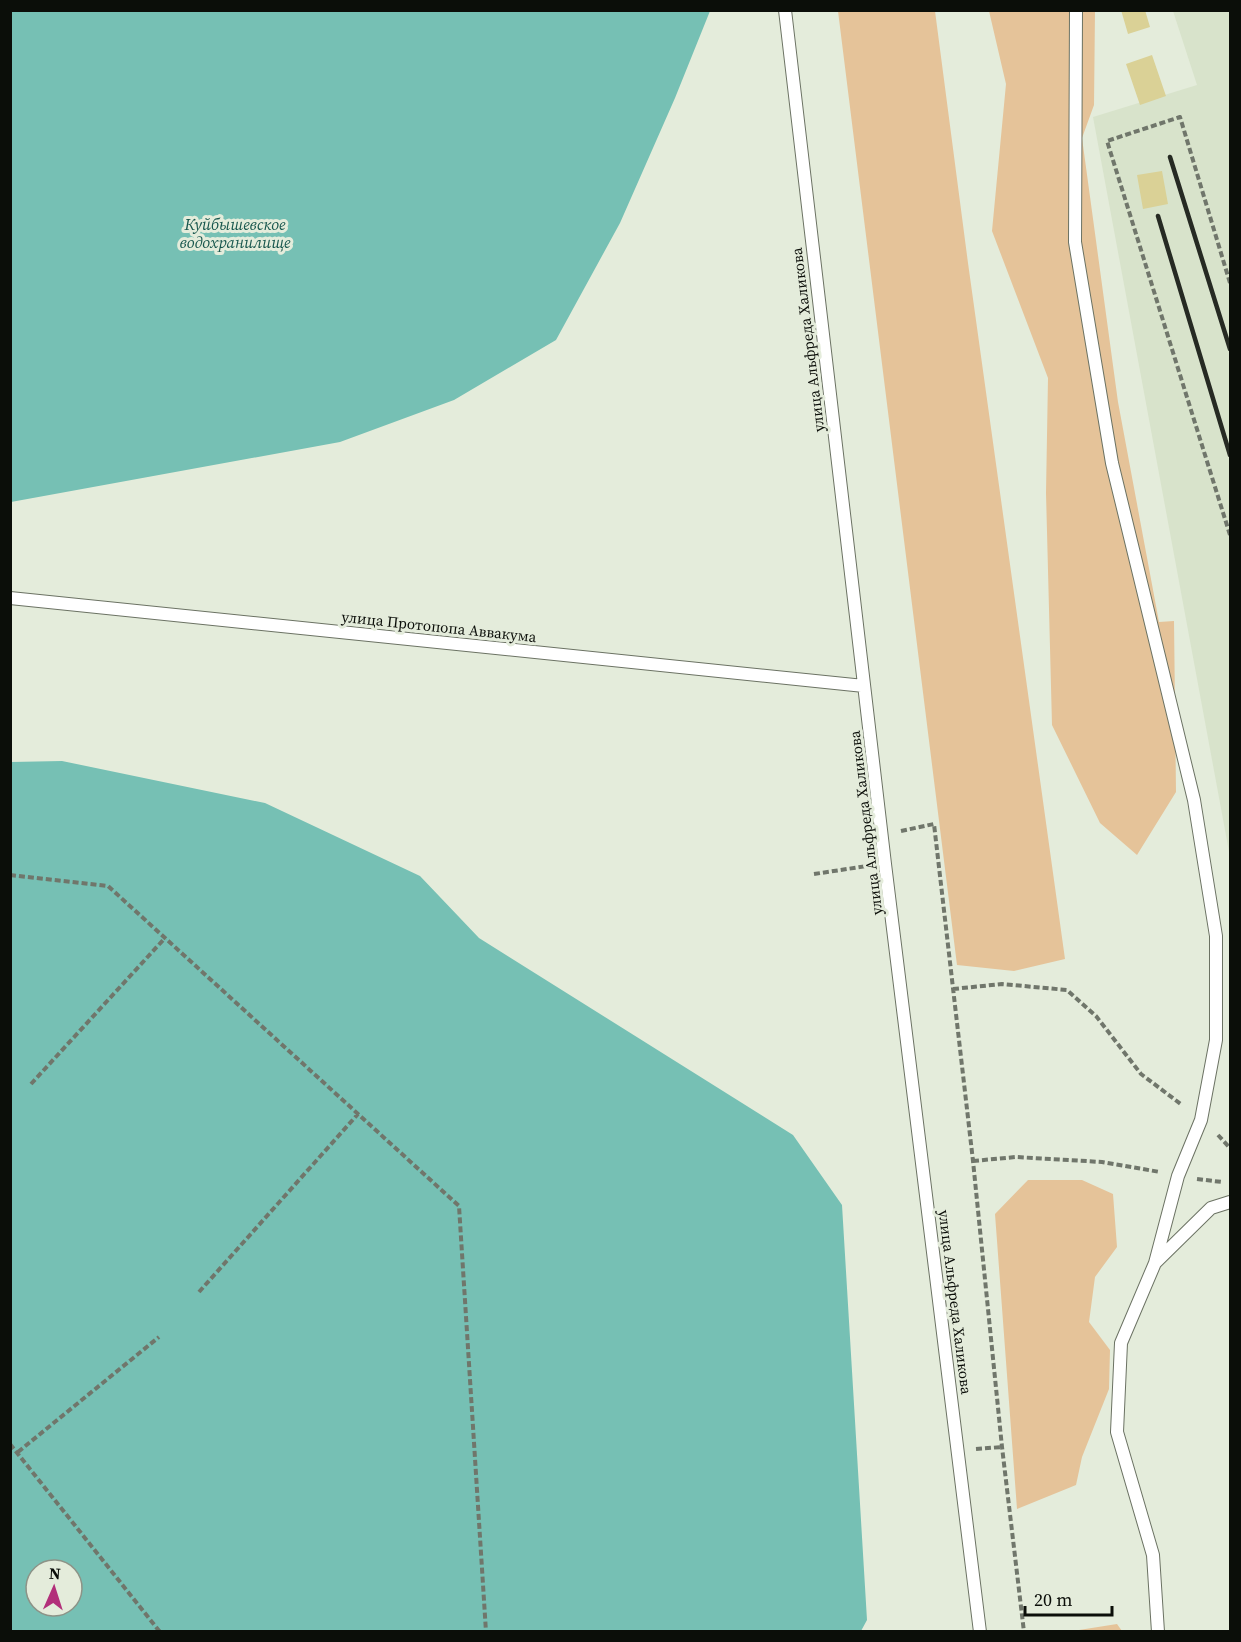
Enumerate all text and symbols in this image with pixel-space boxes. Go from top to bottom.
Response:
water label: Куйбышевское водохранилище [179,213,291,253]
street label: улица Альфреда Халикова [786,246,829,434]
street label: улица Протопопа Аввакума [341,606,538,647]
street label: улица Альфреда Халикова [844,729,887,917]
street label: улица Альфреда Халикова [934,1208,977,1396]
north arrow [24,1558,84,1618]
text: N [48,1562,62,1584]
scale bar [1025,1579,1112,1617]
text: 20 m [1034,1587,1072,1612]

